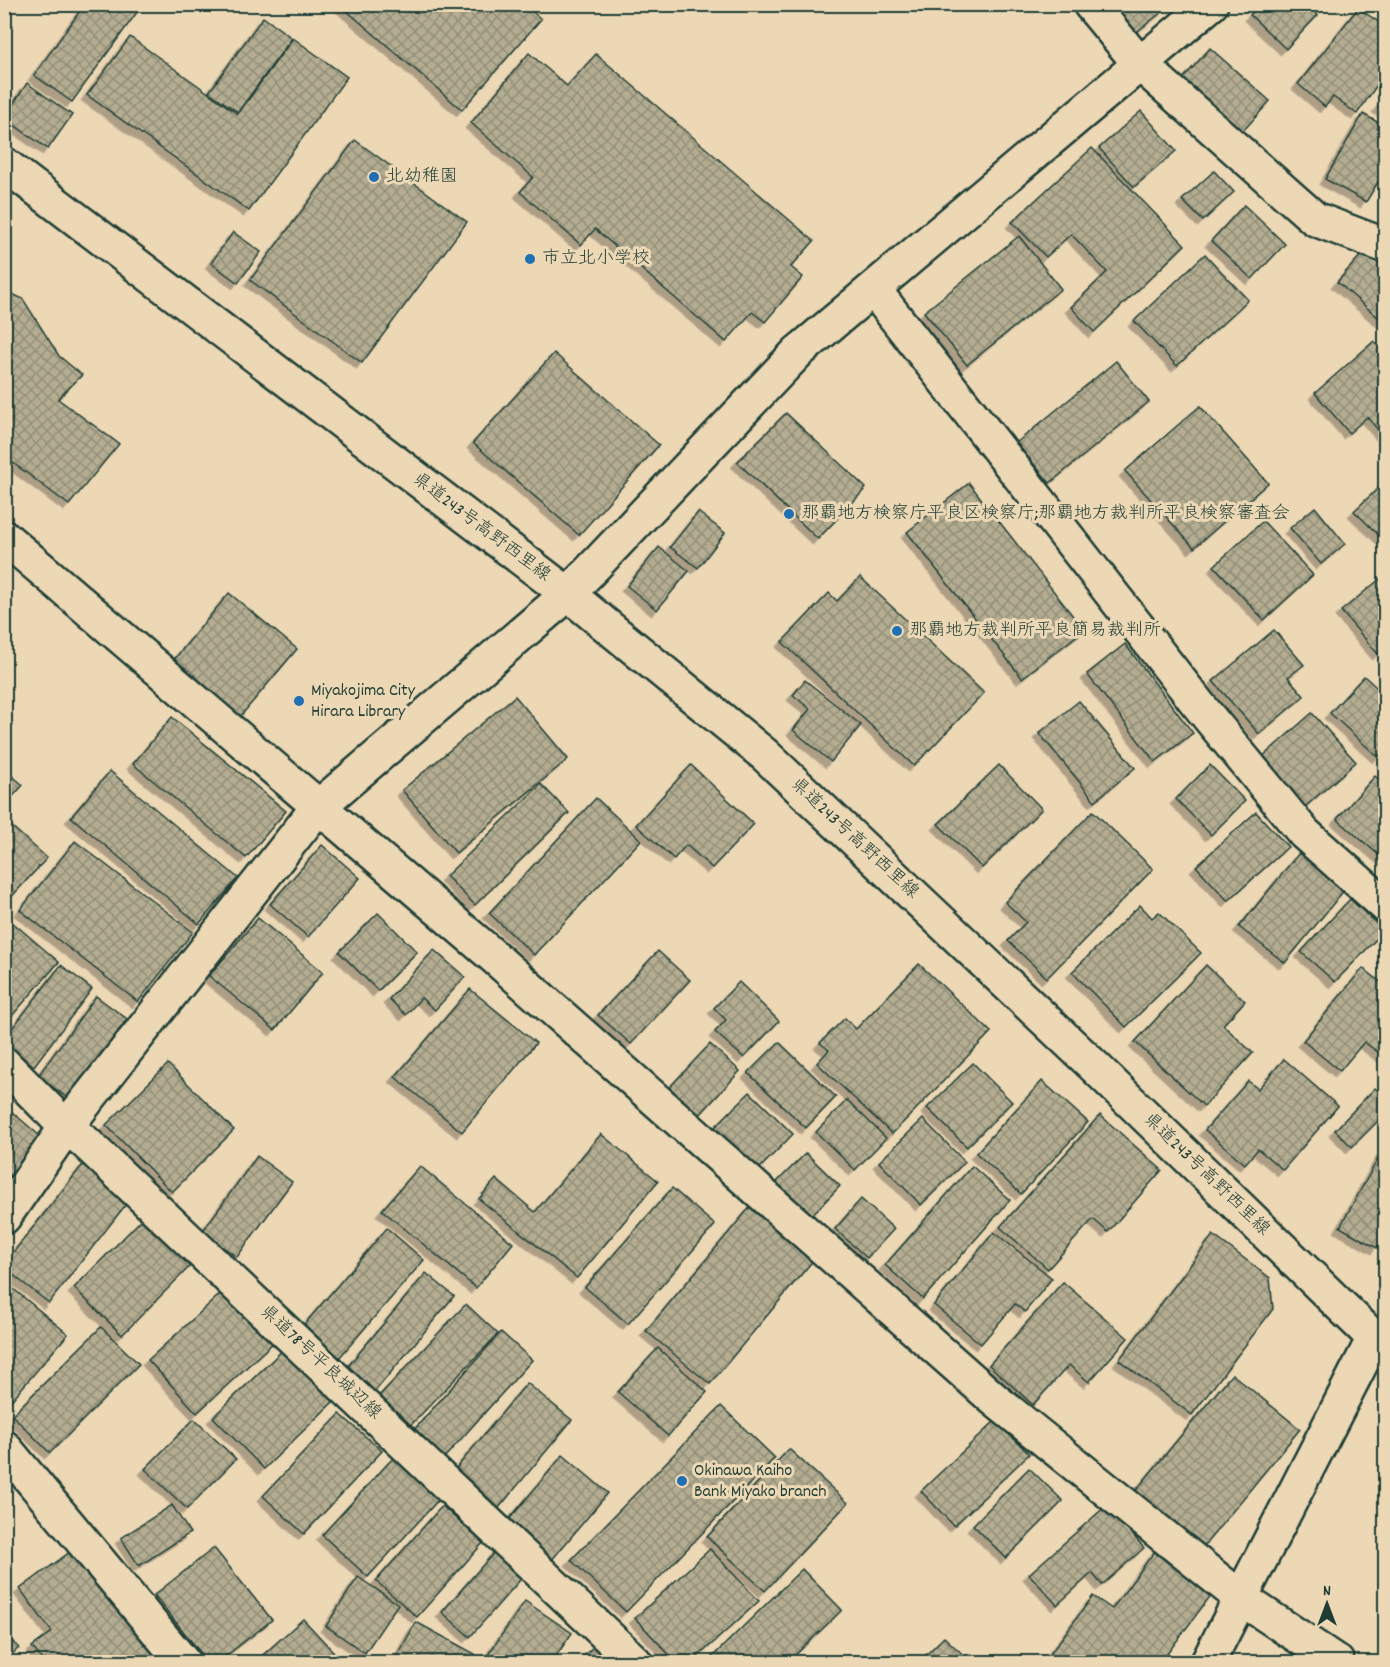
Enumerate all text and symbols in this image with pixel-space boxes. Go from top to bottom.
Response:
place label: 北幼稚園 [386,165,458,190]
marker: 北幼稚園 [367,170,381,184]
place label: 市立北小学校 [542,247,650,272]
marker: 市立北小学校 [523,252,537,266]
street label: 県道243号高野西里線 [407,468,555,588]
place label: 那覇地方検察庁平良区検察庁;那覇地方裁判所平良検察審査会 [801,502,1290,527]
marker: 那覇地方検察庁平良区検察庁;那覇地方裁判所平良検察審査会 [782,507,796,521]
place label: 那覇地方裁判所平良簡易裁判所 [909,619,1161,644]
marker: 那覇地方裁判所平良簡易裁判所 [890,624,904,638]
place label: Miyakojima City Hirara Library [311,679,416,725]
marker: Miyakojima City Hirara Library [292,694,306,708]
street label: 県道243号高野西里線 [784,773,924,905]
street label: 県道243号高野西里線 [1137,1108,1275,1242]
street label: 県道78号平良城辺線 [254,1300,386,1426]
place label: Okinawa Kaiho Bank Miyako branch [694,1459,827,1505]
marker: Okinawa Kaiho Bank Miyako branch [675,1474,689,1488]
north arrow [1297,1574,1357,1634]
text: N [1323,1580,1331,1603]

